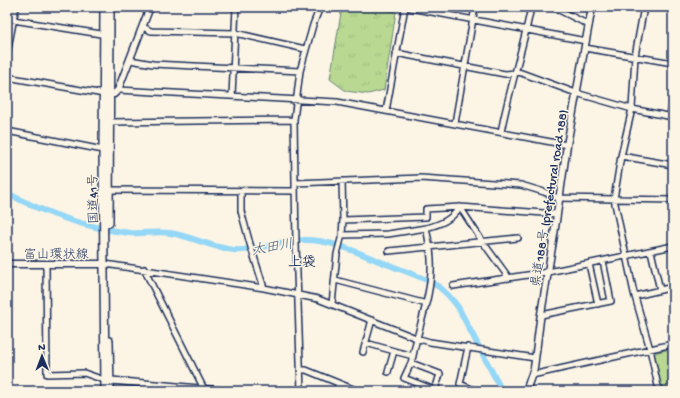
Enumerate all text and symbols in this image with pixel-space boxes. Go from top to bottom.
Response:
street label: 県道188号 (prefectural road 188) [528,108,572,288]
street label: 国道41号 [86,174,102,224]
water label: 太田川 [250,235,295,260]
street label: 富山環状線 [23,247,89,263]
district label: 上袋 [288,254,316,272]
north arrow [22,336,62,376]
text: N [38,342,46,354]

